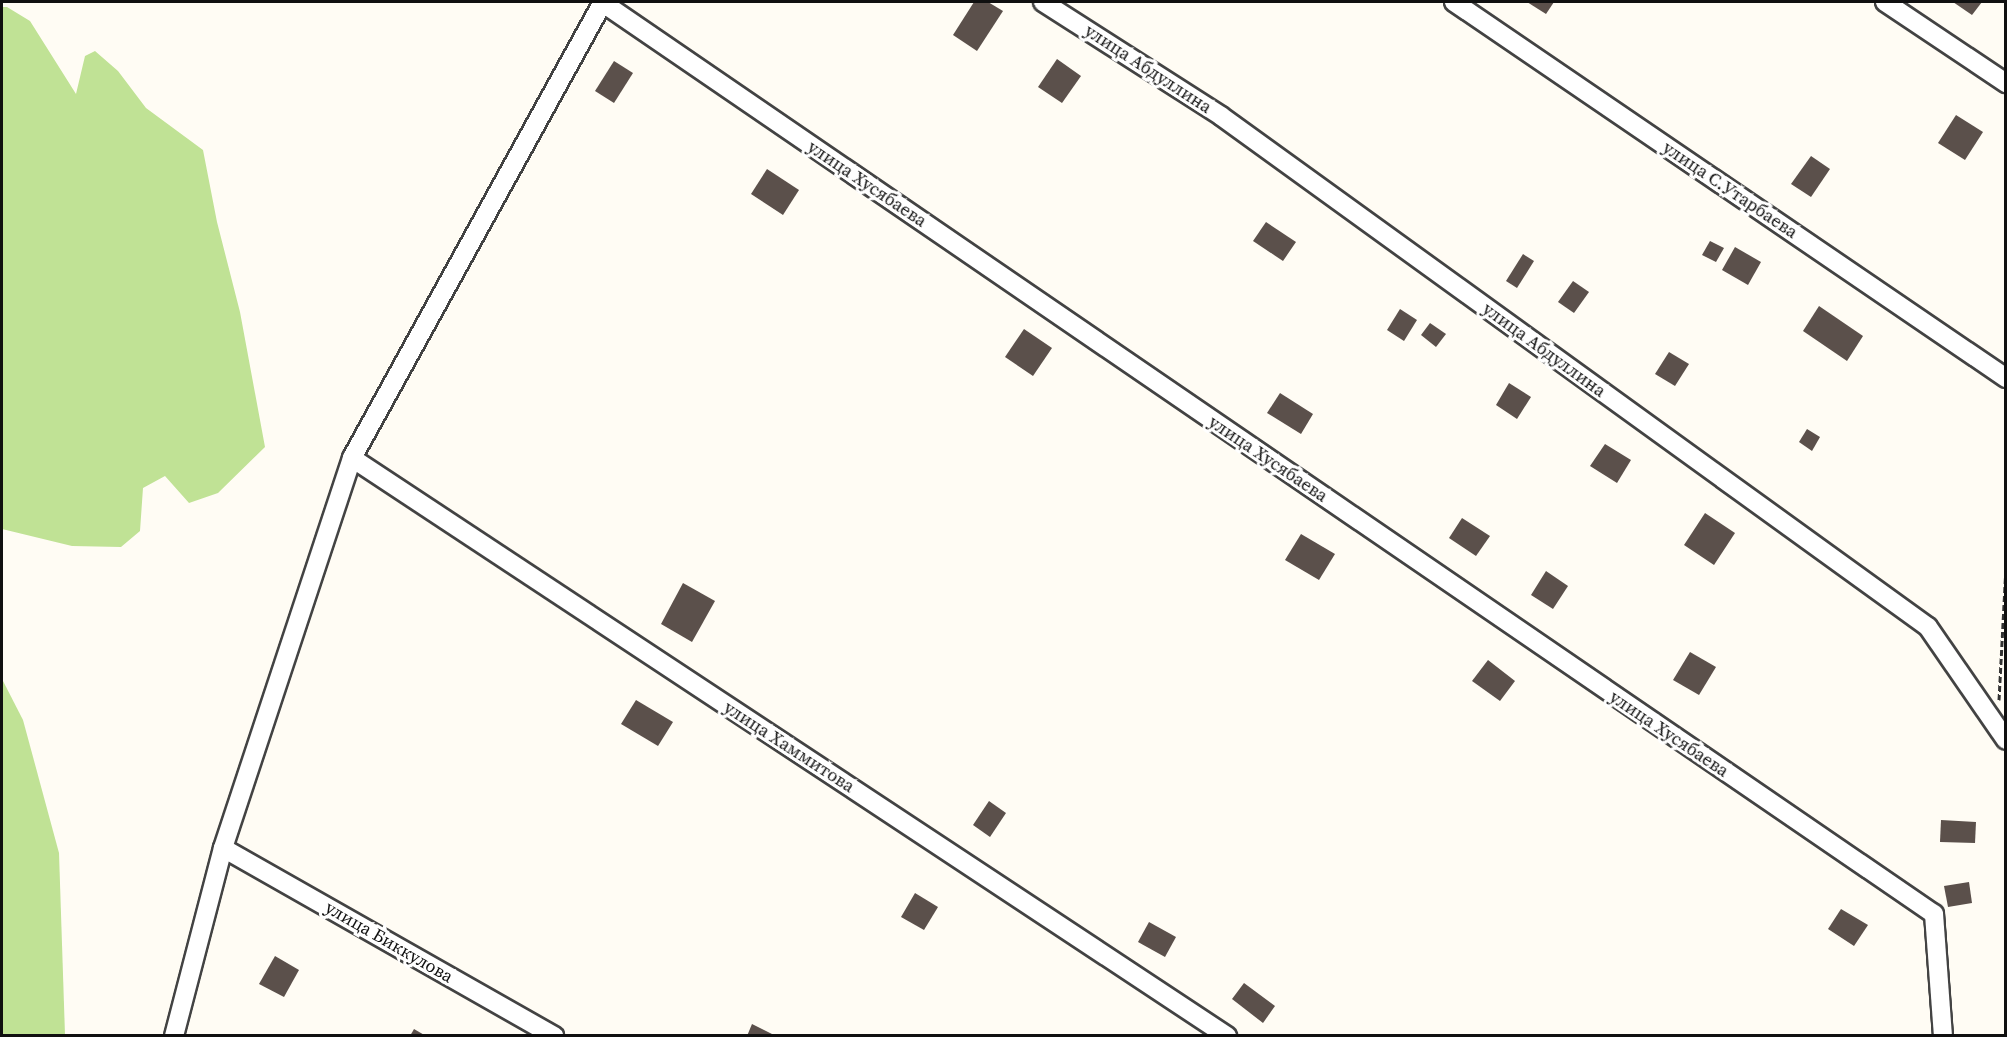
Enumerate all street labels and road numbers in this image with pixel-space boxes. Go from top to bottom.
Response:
street label: улица Абдуллина [1080,20,1216,118]
street label: улица Хусябаева [803,136,931,232]
street label: улица С.Утарбаева [1658,137,1802,243]
street label: улица Абдуллина [1478,298,1610,402]
street label: улица Хусябаева [1204,411,1332,507]
street label: улица Хусябаева [1605,686,1733,782]
street label: улица Хаммитова [720,697,858,797]
street label: улица Биккулова [321,897,457,987]

